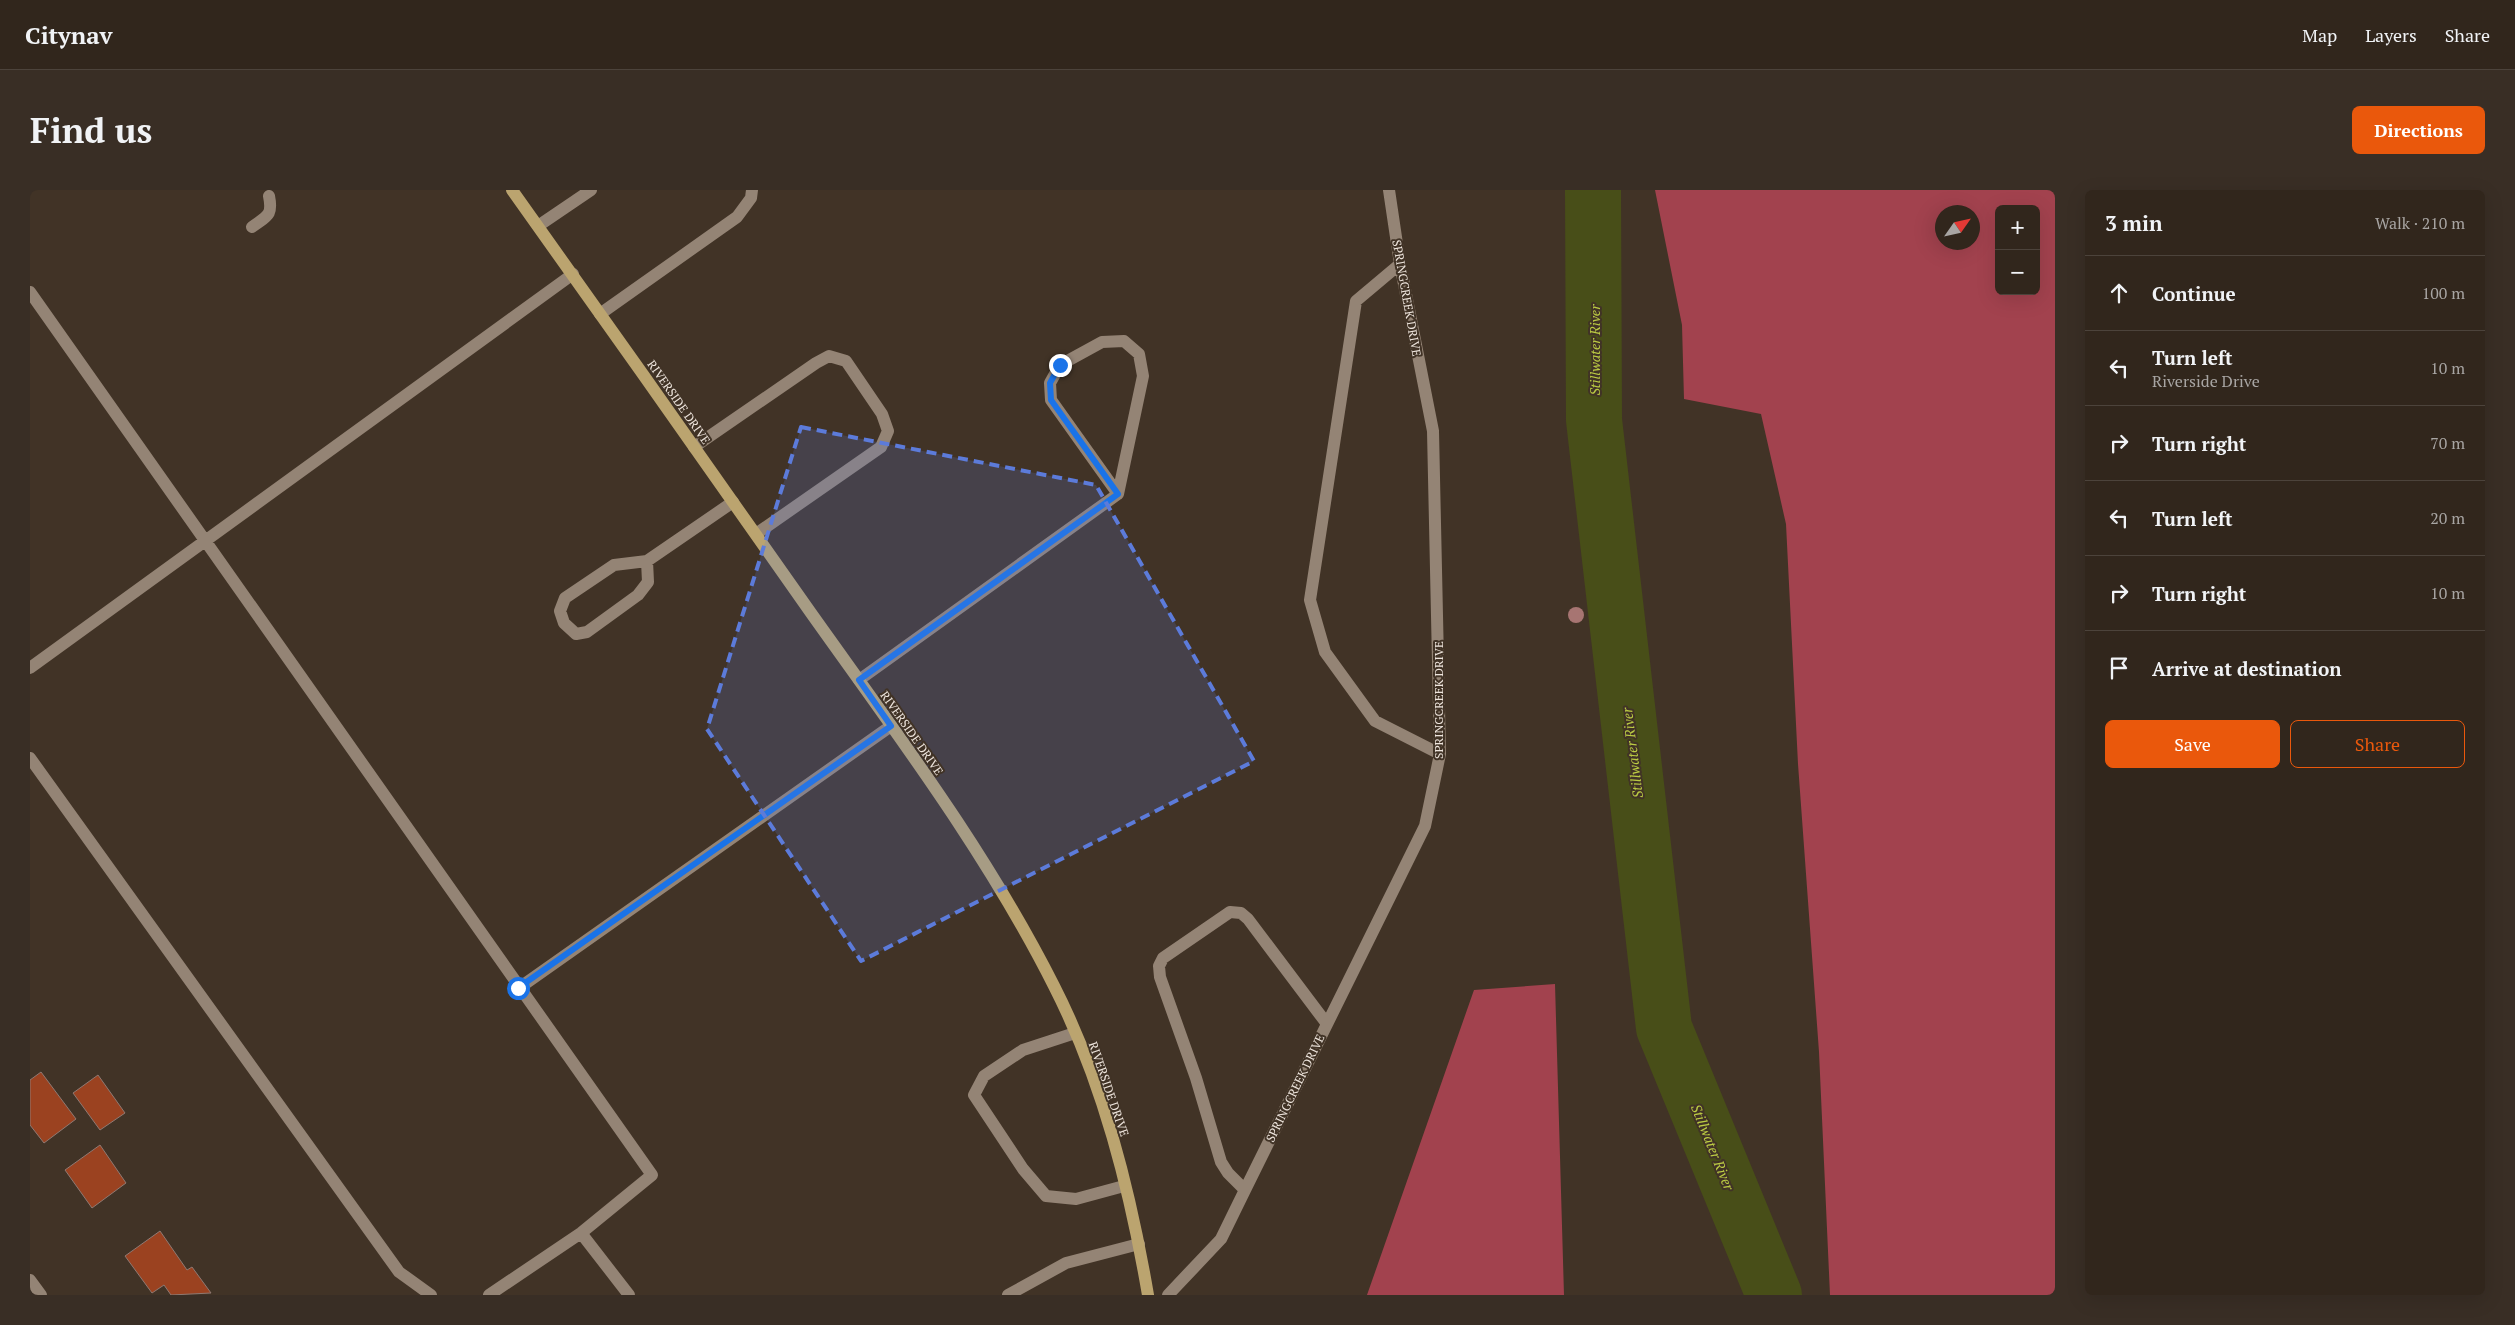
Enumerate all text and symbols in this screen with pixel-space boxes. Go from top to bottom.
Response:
text: Citynav [25,19,112,51]
text: Map [2302,23,2337,47]
text: Layers [2365,23,2417,47]
text: Share [2445,23,2490,47]
button: Directions [2352,106,2485,154]
text: Find us [30,107,152,153]
north arrow [1935,205,1980,250]
map controls [1995,205,2040,295]
button: + [1995,205,2040,250]
text: 3 min [2105,209,2162,237]
text: Walk · 210 m [2375,212,2465,234]
street label: SPRINGCREEK DRIVE [1389,239,1425,357]
button: − [1995,250,2040,295]
icon: ahead [2105,279,2133,307]
text: Continue [2152,281,2236,306]
text: 100 m [2422,282,2465,304]
water label: Stillwater River [1585,304,1604,396]
text: Turn left [2152,345,2233,370]
route end [1049,354,1072,377]
icon: left [2105,354,2133,382]
street label: RIVERSIDE DRIVE [644,357,714,447]
text: 10 m [2430,357,2465,379]
text: Riverside Drive [2152,370,2260,392]
icon: right [2105,429,2133,457]
text: Turn right [2152,431,2246,456]
text: 70 m [2430,432,2465,454]
icon: left [2105,504,2133,532]
text: Turn left [2152,506,2233,531]
text: 20 m [2430,507,2465,529]
icon: right [2105,579,2133,607]
text: Turn right [2152,581,2246,606]
text: 10 m [2430,582,2465,604]
street label: SPRINGCREEK DRIVE [1431,641,1446,759]
icon: arrive [2105,654,2133,682]
text: Arrive at destination [2152,656,2341,681]
street label: RIVERSIDE DRIVE [877,688,947,778]
water label: Stillwater River [1617,706,1647,799]
button: Save [2105,720,2280,768]
button: Share [2290,720,2465,768]
route start [507,977,530,1000]
street label: SPRINGCREEK DRIVE [1262,1032,1328,1144]
street label: RIVERSIDE DRIVE [1086,1040,1132,1138]
water label: Stillwater River [1687,1101,1739,1193]

